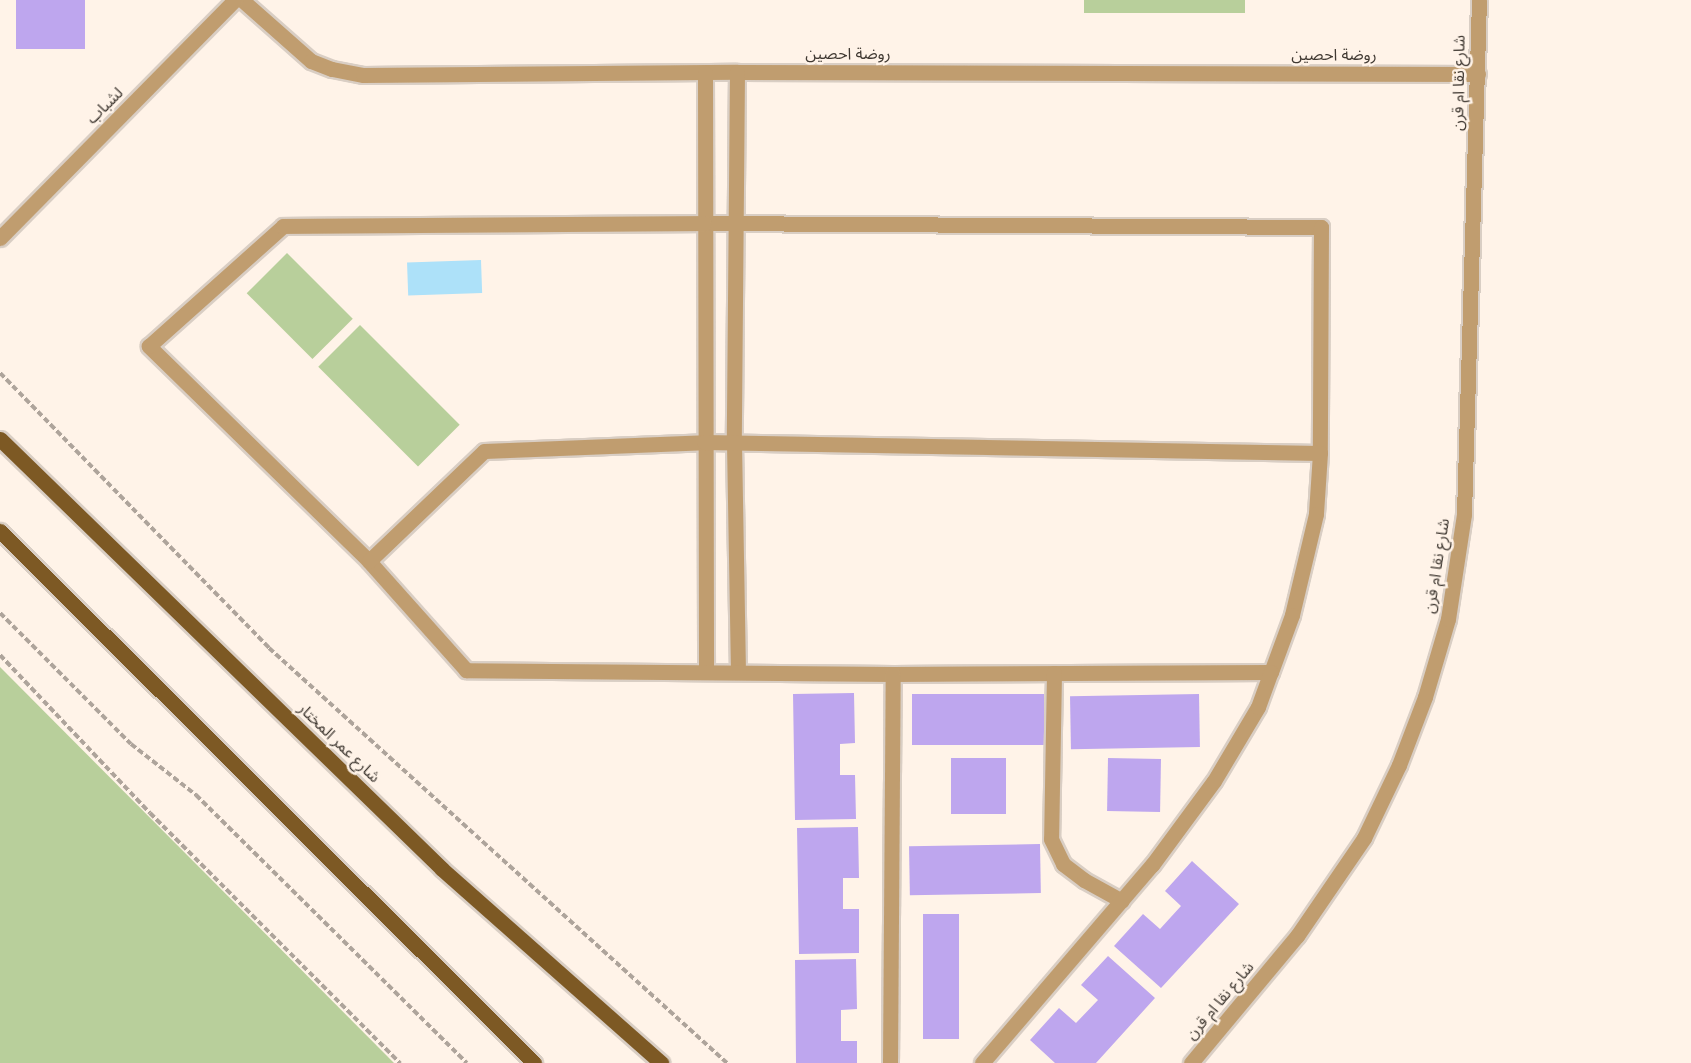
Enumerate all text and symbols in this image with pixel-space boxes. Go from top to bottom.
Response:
street label: شارع نقا ام قرن [1449,35,1469,131]
street label: روضة احصين [805,44,891,64]
street label: روضة احصين [1291,45,1377,65]
street label: لشباب [83,84,127,128]
street label: شارع نقا ام قرن [1420,517,1454,615]
street label: شارع عمر المختار [294,699,384,787]
street label: شارع نقا ام قرن [1182,958,1258,1044]

